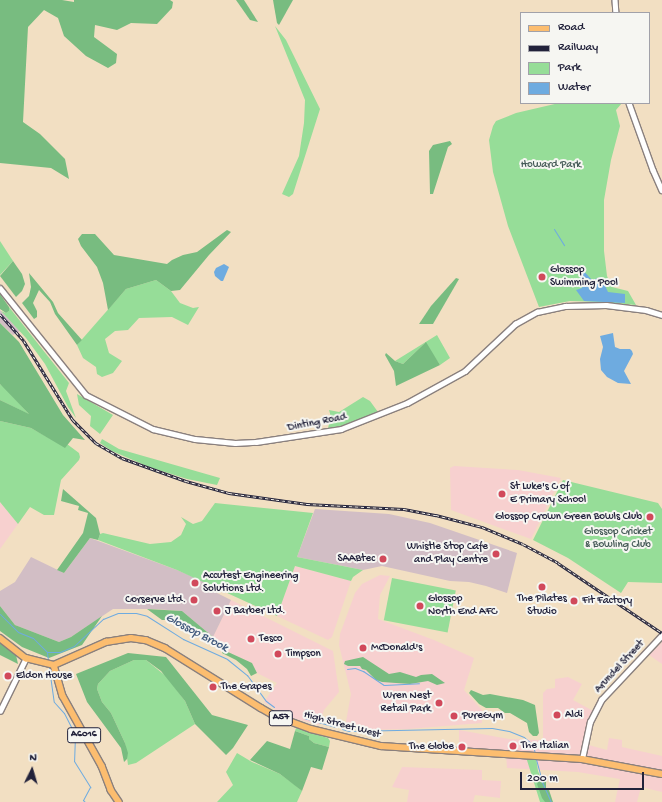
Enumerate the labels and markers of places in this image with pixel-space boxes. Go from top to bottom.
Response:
place label: Glossop Swimming Pool [550,264,618,290]
marker: Glossop Swimming Pool [537,272,547,282]
place label: St Luke's C of E Primary School [510,481,586,507]
marker: St Luke's C of E Primary School [497,489,507,499]
place label: Glossop Crown Green Bowls Club [495,510,642,524]
marker: Glossop Crown Green Bowls Club [645,512,655,522]
place label: Whistle Stop Cafe and Play Centre [407,541,488,567]
marker: Whistle Stop Cafe and Play Centre [491,549,501,559]
place label: SAABtec [337,552,375,566]
marker: SAABtec [378,554,388,564]
place label: Accutest Engineering Solutions Ltd. [203,570,299,596]
marker: Accutest Engineering Solutions Ltd. [190,578,200,588]
marker: The Pilates Studio [537,582,547,592]
place label: Corserve Ltd. [125,593,186,607]
place label: Glossop North End AFC [428,593,497,619]
place label: The Pilates Studio [517,593,567,619]
place label: Fit Factory [582,594,632,608]
marker: Corserve Ltd. [189,595,199,605]
marker: Fit Factory [569,596,579,606]
marker: Glossop North End AFC [415,601,425,611]
place label: J Barber Ltd. [225,604,285,618]
marker: J Barber Ltd. [212,606,222,616]
place label: Tesco [259,632,282,646]
marker: Tesco [246,634,256,644]
place label: McDonald's [371,641,422,655]
marker: McDonald's [358,643,368,653]
place label: Timpson [286,647,321,661]
marker: Timpson [273,649,283,659]
place label: Eldon House [16,669,72,683]
marker: Eldon House [3,671,13,681]
place label: The Grapes [221,680,272,694]
marker: The Grapes [208,682,218,692]
place label: Wren Nest Retail Park [381,690,431,716]
marker: Wren Nest Retail Park [434,698,444,708]
place label: Aldi [565,708,583,722]
place label: PureGym [462,709,503,723]
marker: Aldi [552,710,562,720]
marker: PureGym [449,711,459,721]
place label: The Italian [521,739,569,753]
place label: The Globe [409,740,454,754]
marker: The Italian [508,741,518,751]
marker: The Globe [457,742,467,752]

